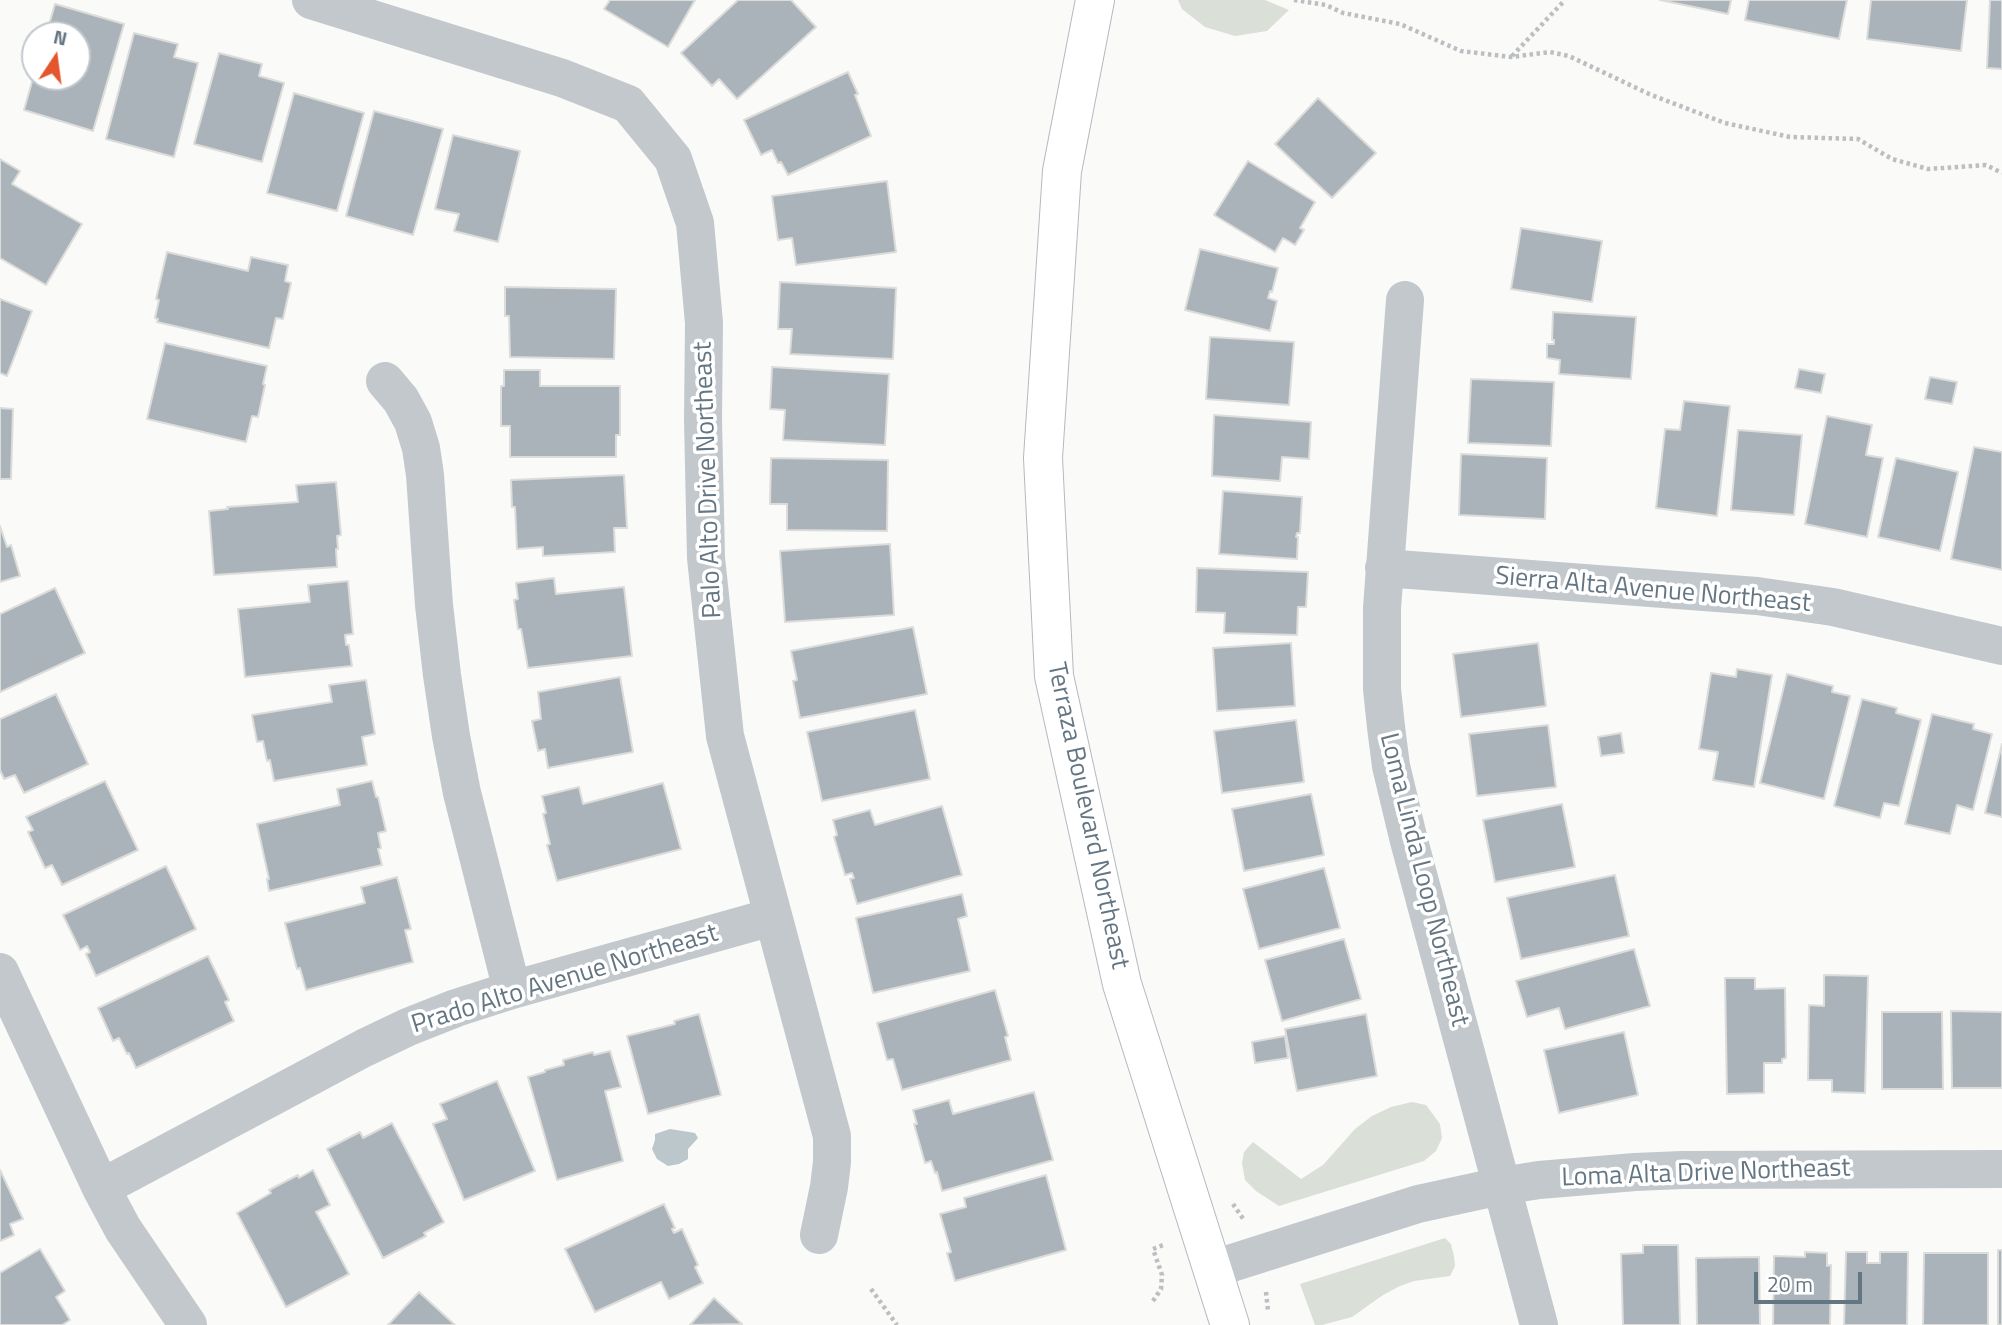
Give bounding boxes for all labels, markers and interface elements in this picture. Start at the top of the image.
north arrow [21,21,91,91]
text: N [51,21,70,53]
street label: Palo Alto Drive Northeast [689,341,729,619]
street label: Sierra Alta Avenue Northeast [1494,562,1812,620]
street label: Terraza Boulevard Northeast [1039,660,1135,972]
street label: Loma Linda Loop Northeast [1371,730,1475,1030]
street label: Prado Alto Avenue Northeast [408,919,722,1041]
street label: Loma Alta Drive Northeast [1561,1153,1851,1195]
scale bar [1757,1258,1866,1302]
text: 20 m [1767,1268,1813,1300]

